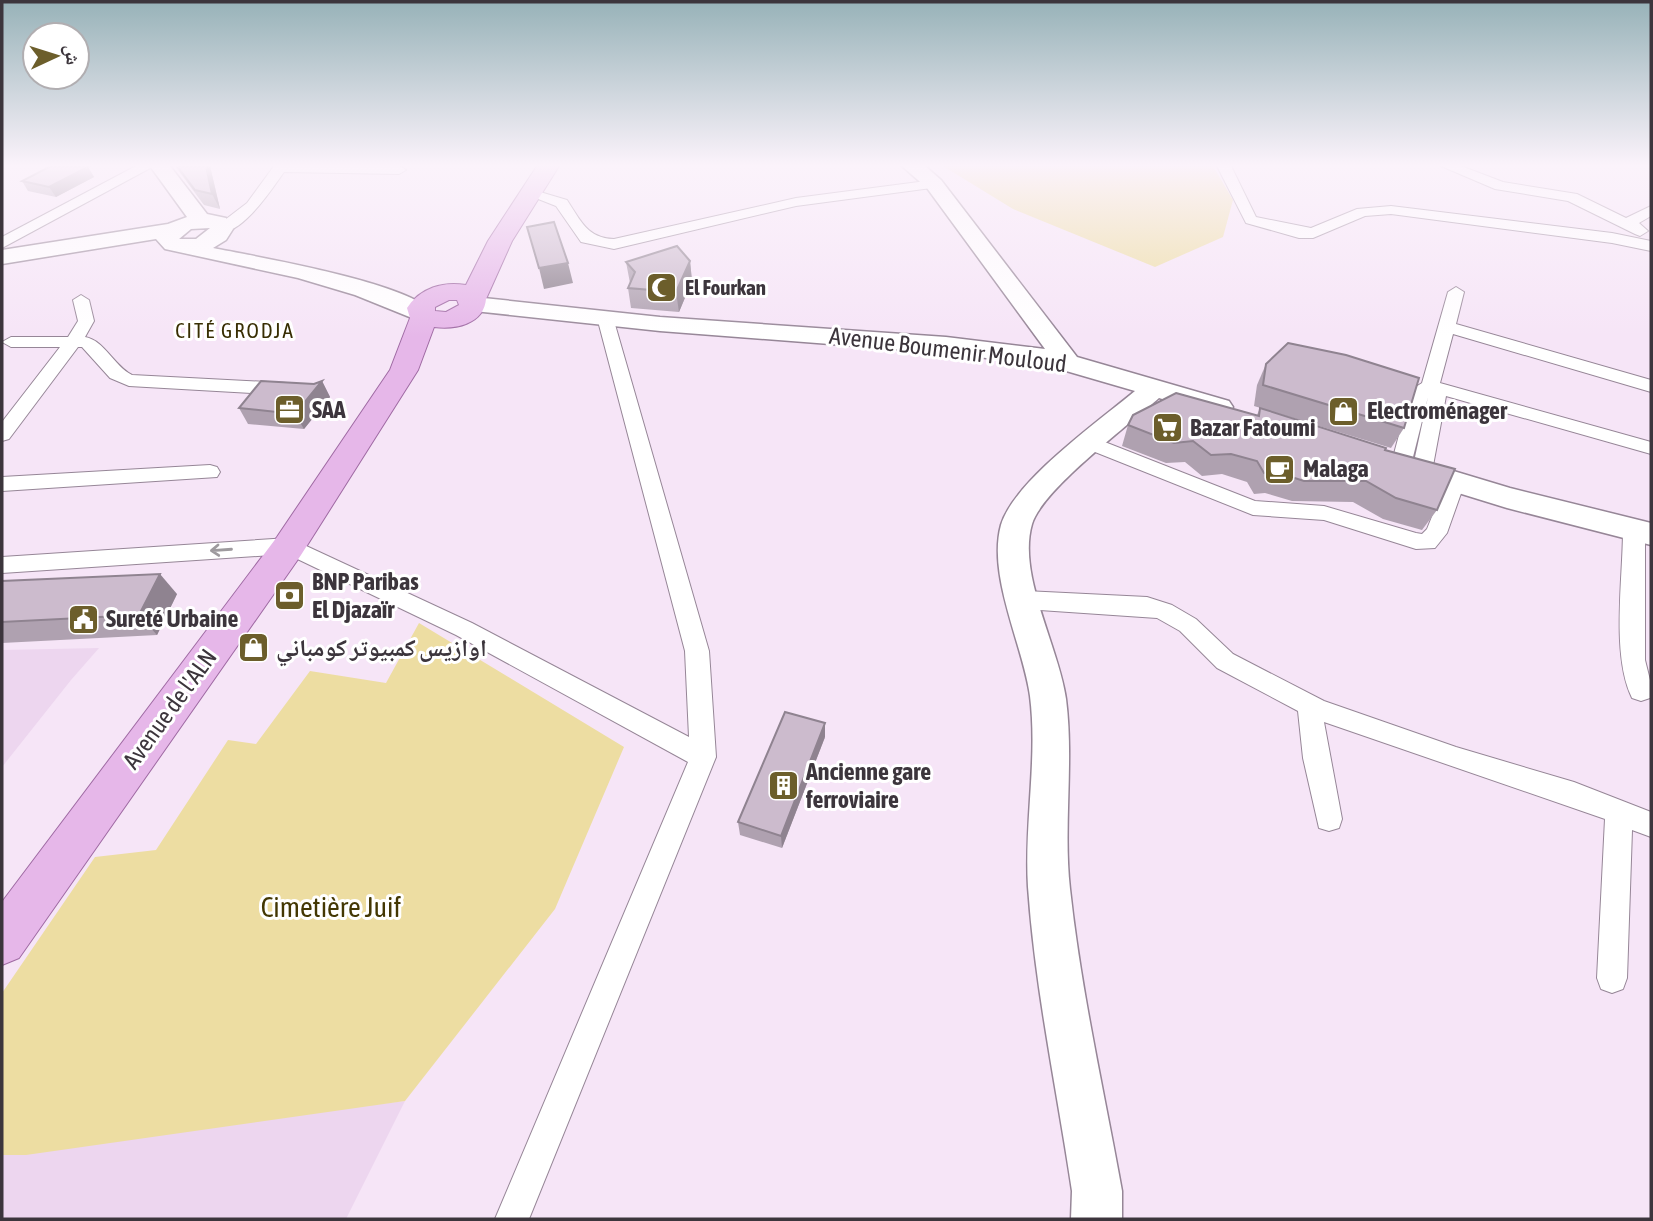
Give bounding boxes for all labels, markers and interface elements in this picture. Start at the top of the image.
north arrow [21,21,91,91]
text: ش [60,44,85,66]
mosque icon: El Fourkan [645,271,679,305]
place label: El Fourkan [685,275,766,299]
district label: CITÉ GRODJA [175,318,295,342]
street label: Avenue Boumenir Mouloud [828,322,1068,377]
office icon: SAA [272,393,306,427]
shop icon: Electroménager [1327,394,1361,428]
place label: SAA [312,396,346,423]
place label: Electroménager [1367,397,1508,424]
supermarket icon: Bazar Fatoumi [1150,411,1184,445]
place label: Bazar Fatoumi [1190,414,1315,441]
cafe icon: Malaga [1263,452,1297,486]
place label: Malaga [1303,455,1369,482]
one-way arrow [209,544,232,557]
place label: BNP Paribas El Djazaïr [312,568,419,623]
bank icon: BNP Paribas El Djazaïr [272,579,306,613]
public building icon: Sureté Urbaine [66,602,100,636]
place label: Sureté Urbaine [106,605,238,632]
shop icon: اوازيس كمبيوتر كومباني [236,631,270,665]
place label: اوازيس كمبيوتر كومباني [276,634,487,667]
street label: Avenue de l'ALN [117,644,222,774]
place label: Ancienne gare ferroviaire [805,758,931,813]
building icon: Ancienne gare ferroviaire [766,769,800,803]
park label: Cimetière Juif [261,891,402,923]

